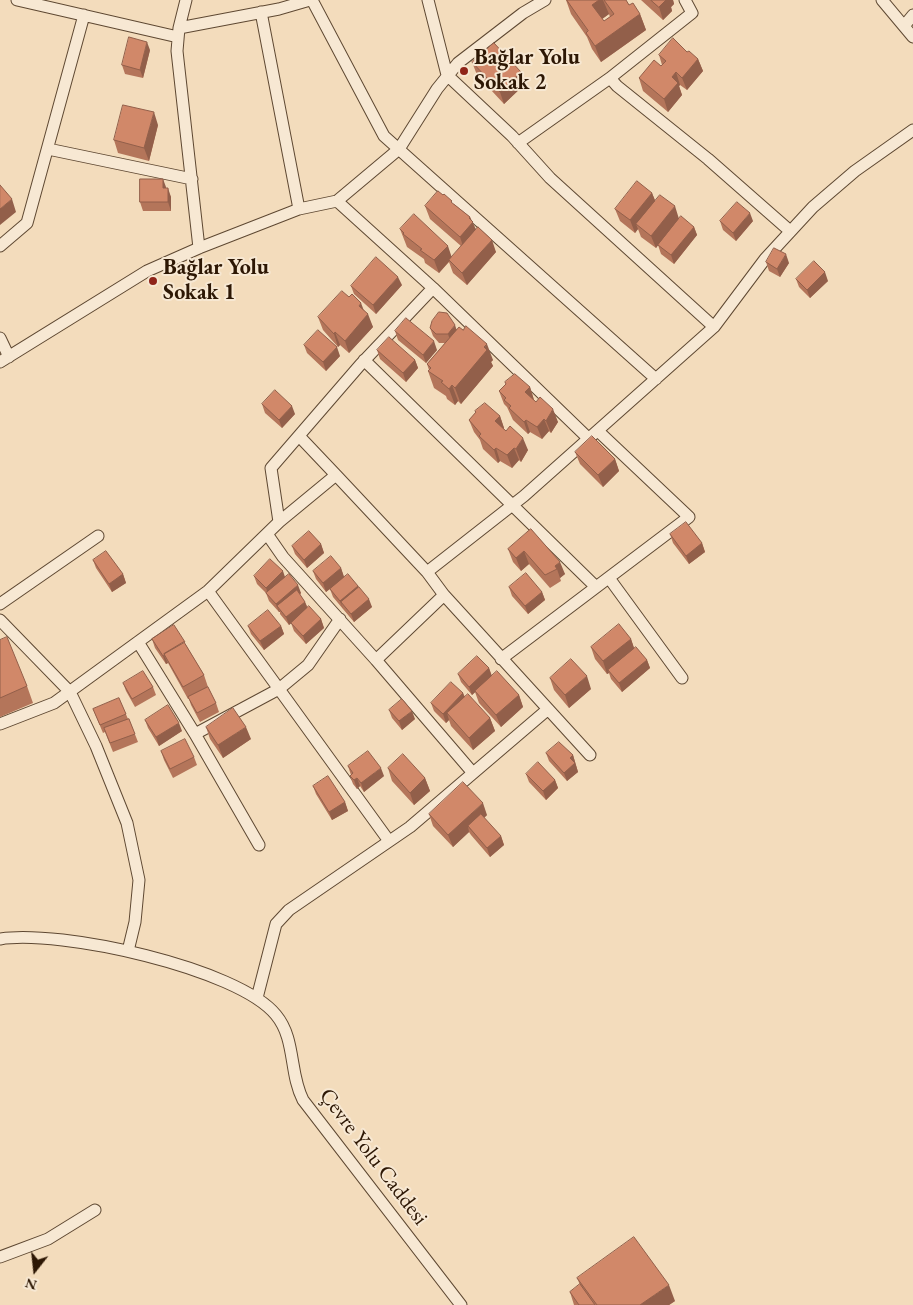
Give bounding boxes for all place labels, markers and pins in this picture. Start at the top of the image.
place label: Bağlar Yolu Sokak 2 [474,45,580,96]
marker: Bağlar Yolu Sokak 2 [458,65,470,77]
place label: Bağlar Yolu Sokak 1 [163,255,269,306]
marker: Bağlar Yolu Sokak 1 [147,275,159,287]

